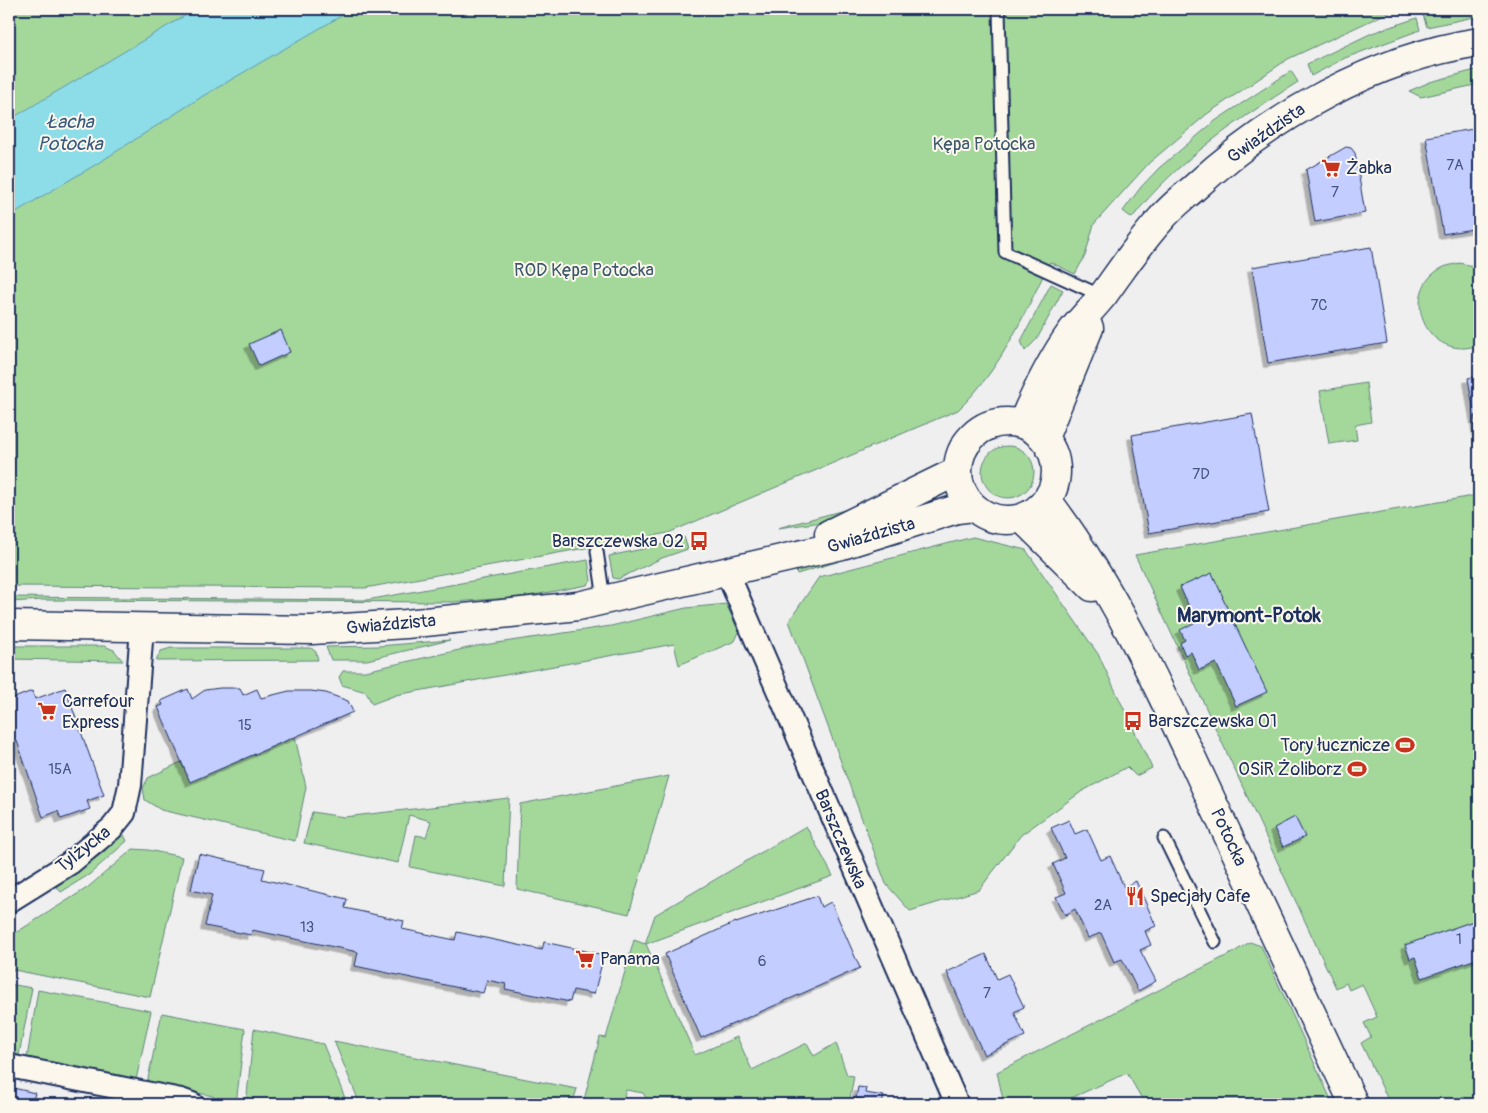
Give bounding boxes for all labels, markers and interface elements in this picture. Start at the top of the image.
street label: Gwiaździsta [1223,98,1310,169]
water label: Łacha Potocka [38,110,104,156]
park label: Kępa Potocka [933,133,1035,156]
house number: 7A [1446,156,1464,175]
supermarket icon: Żabka [1320,157,1342,179]
place label: Żabka [1346,157,1392,180]
house number: 7 [1331,183,1339,202]
park label: ROD Kępa Potocka [514,259,654,282]
house number: 7C [1310,296,1328,315]
house number: 7D [1192,465,1210,484]
street label: Gwiaździsta [825,512,918,559]
place label: Barszczewska 02 [552,530,684,553]
bus stop icon: Barszczewska 02 [688,530,710,552]
district label: Marymont-Potok [1177,603,1322,628]
street label: Gwiaździsta [345,609,437,640]
place label: Carrefour Express [62,690,135,734]
supermarket icon: Carrefour Express [36,700,58,722]
bus stop icon: Barszczewska 01 [1122,710,1144,732]
place label: Barszczewska 01 [1148,710,1277,733]
house number: 15 [238,716,252,735]
place label: Tory łucznicze [1280,734,1390,757]
sports icon: Tory łucznicze [1394,734,1416,756]
place label: OSiR Żoliborz [1238,758,1342,781]
sports icon: OSiR Żoliborz [1346,758,1368,780]
house number: 15A [48,760,72,779]
street label: Barszczewska [809,786,872,892]
street label: Potocka [1205,804,1252,870]
street label: Tylżycka [51,821,115,878]
restaurant icon: Specjały Cafe [1124,885,1146,907]
place label: Specjały Cafe [1150,885,1250,908]
house number: 2A [1094,896,1112,915]
house number: 13 [300,918,314,937]
house number: 1 [1456,930,1462,949]
supermarket icon: Panama [574,948,596,970]
place label: Panama [600,948,660,971]
house number: 6 [758,952,766,971]
house number: 7 [983,984,991,1003]

